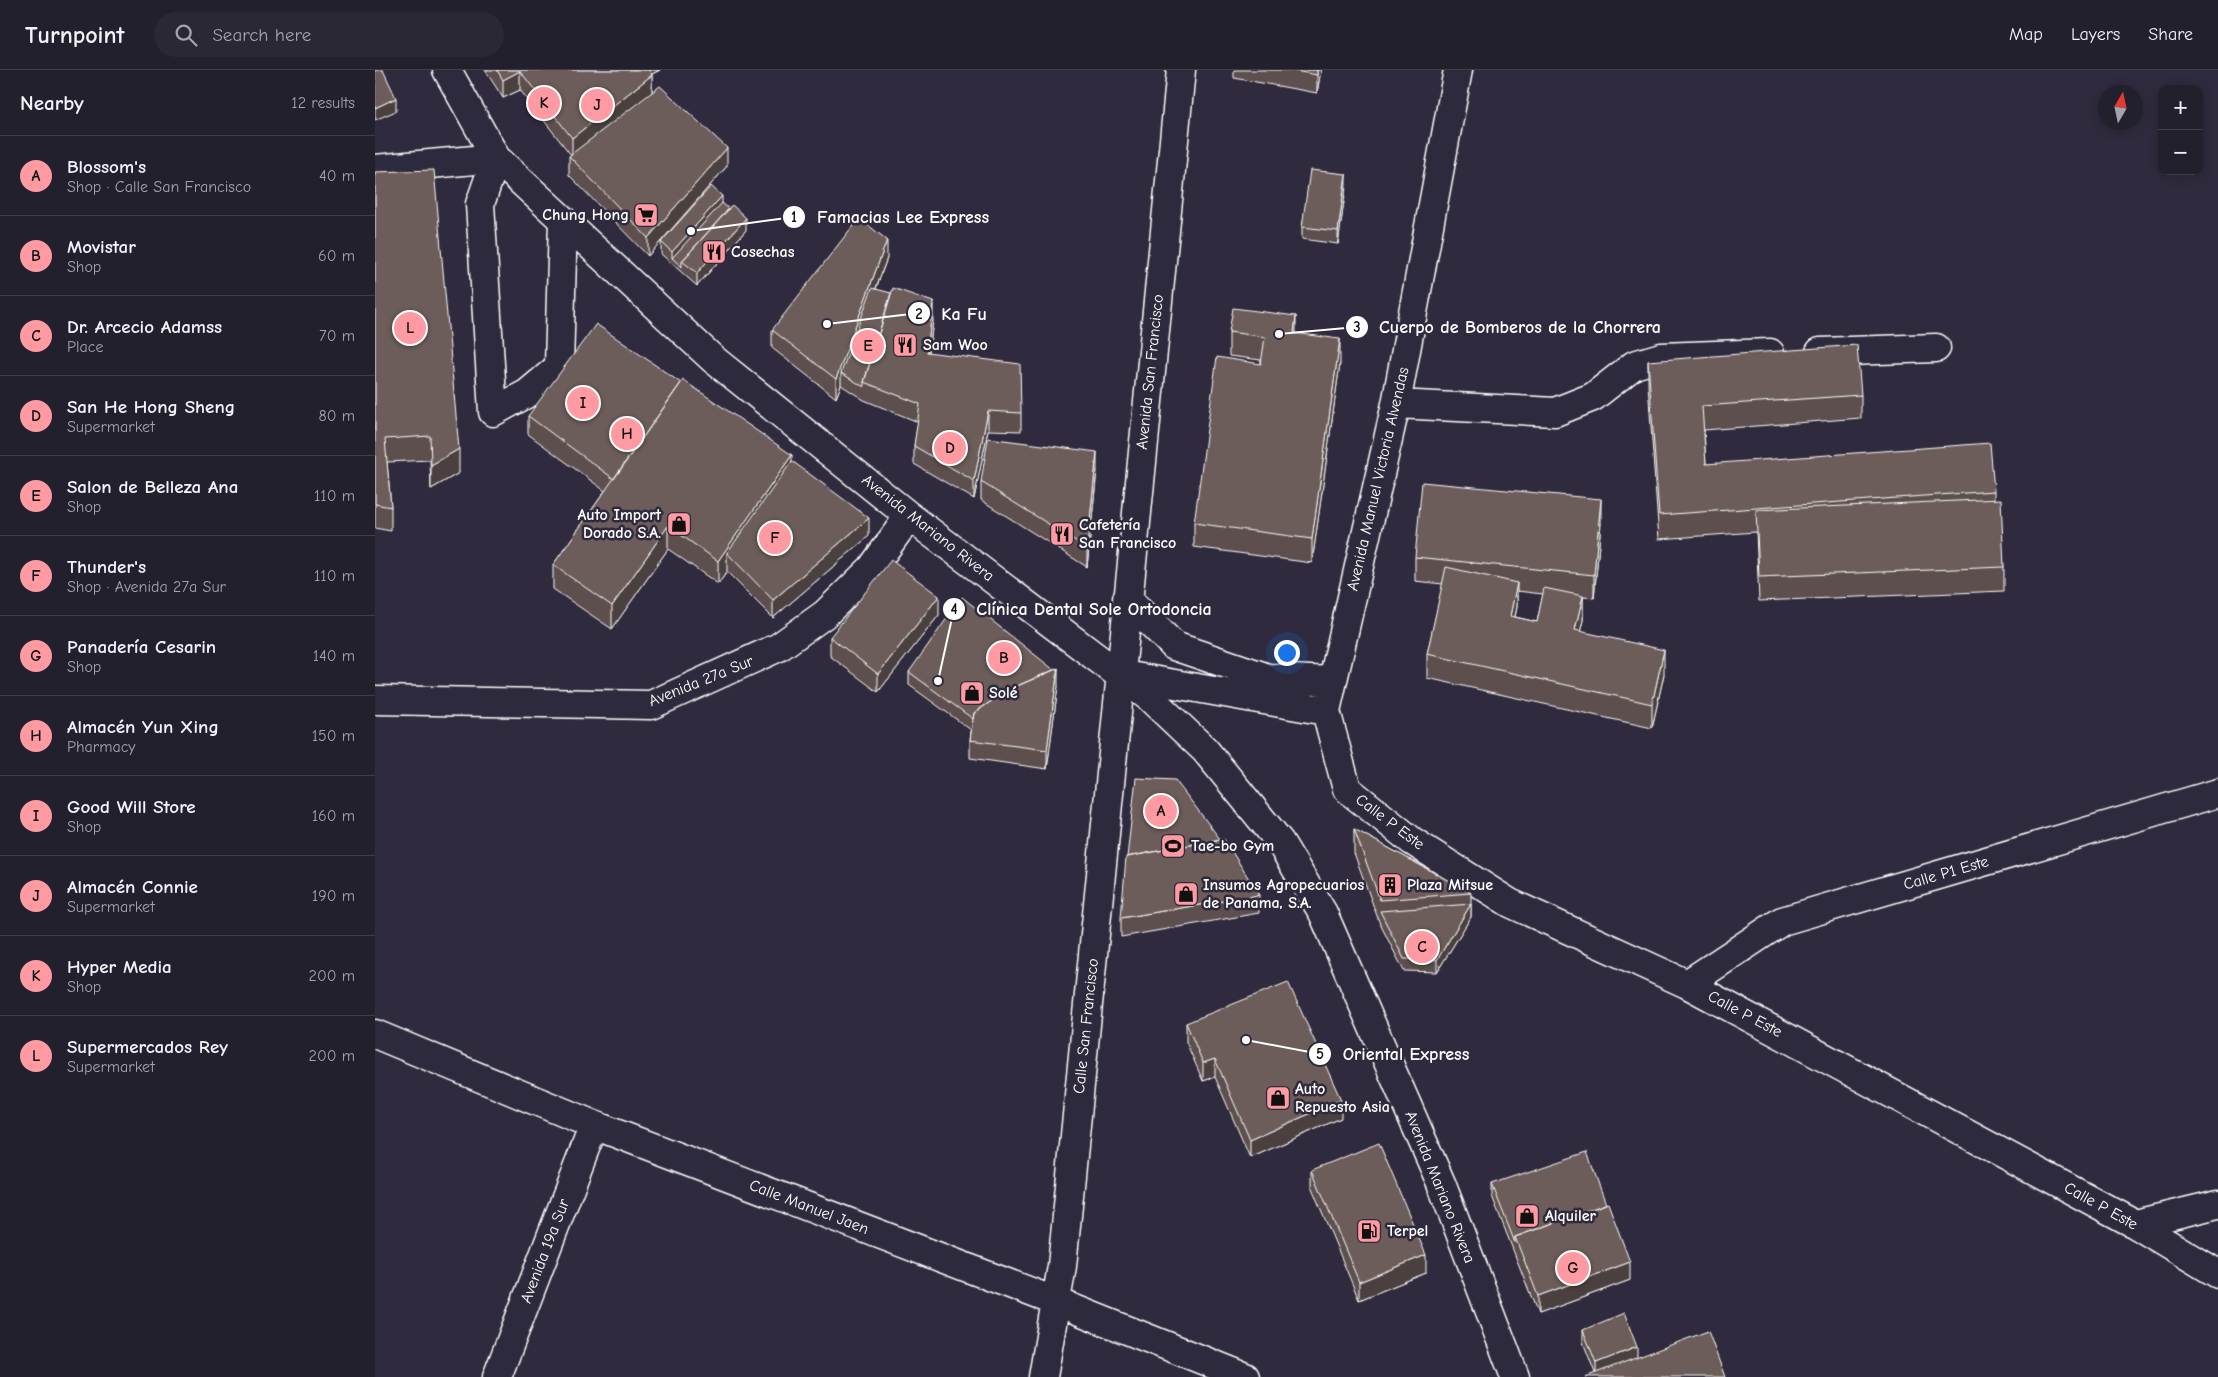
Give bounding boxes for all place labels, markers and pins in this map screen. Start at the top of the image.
pin: K [528,84,560,122]
pin: J [581,86,613,124]
callout: Famacias Lee Express [782,200,999,233]
supermarket icon: Chung Hong [633,202,659,228]
place label: Chung Hong [542,206,629,224]
restaurant icon: Cosechas [701,239,727,265]
place label: Cosechas [731,243,795,261]
callout: Ka Fu [906,297,997,330]
pin: L [394,309,426,347]
callout: Cuerpo de Bomberos de la Chorrera [1344,310,1671,343]
pin: E [852,327,884,365]
restaurant icon: Sam Woo [892,332,918,358]
place label: Sam Woo [923,336,988,354]
pin: I [567,384,599,422]
pin: H [611,415,643,453]
pin: D [934,429,966,467]
place label: Auto Import Dorado S.A. [578,506,662,542]
shop icon: Auto Import Dorado S.A. [666,511,692,537]
place label: Cafetería San Francisco [1079,516,1176,552]
pin: F [759,519,791,557]
restaurant icon: Cafetería San Francisco [1049,521,1075,547]
callout: Clínica Dental Sole Ortodoncia [942,592,1222,625]
pin: B [988,639,1020,677]
shop icon: Solé [959,680,985,706]
place label: Solé [989,684,1018,702]
pin: A [1145,792,1177,830]
sports icon: Tae-bo Gym [1160,833,1186,859]
place label: Tae-bo Gym [1191,837,1274,855]
building icon: Plaza Mitsue [1377,872,1403,898]
place label: Insumos Agropecuarios de Panama, S.A. [1203,876,1365,912]
place label: Plaza Mitsue [1407,876,1493,894]
shop icon: Insumos Agropecuarios de Panama, S.A. [1173,881,1199,907]
pin: C [1406,928,1438,966]
callout: Oriental Express [1307,1038,1479,1071]
place label: Auto Repuesto Asia [1295,1080,1390,1116]
shop icon: Auto Repuesto Asia [1265,1085,1291,1111]
shop icon: Alquiler [1514,1203,1540,1229]
place label: Alquiler [1545,1207,1597,1225]
fuel station icon: Terpel [1356,1218,1382,1244]
place label: Terpel [1387,1222,1428,1240]
pin: G [1557,1249,1589,1287]

